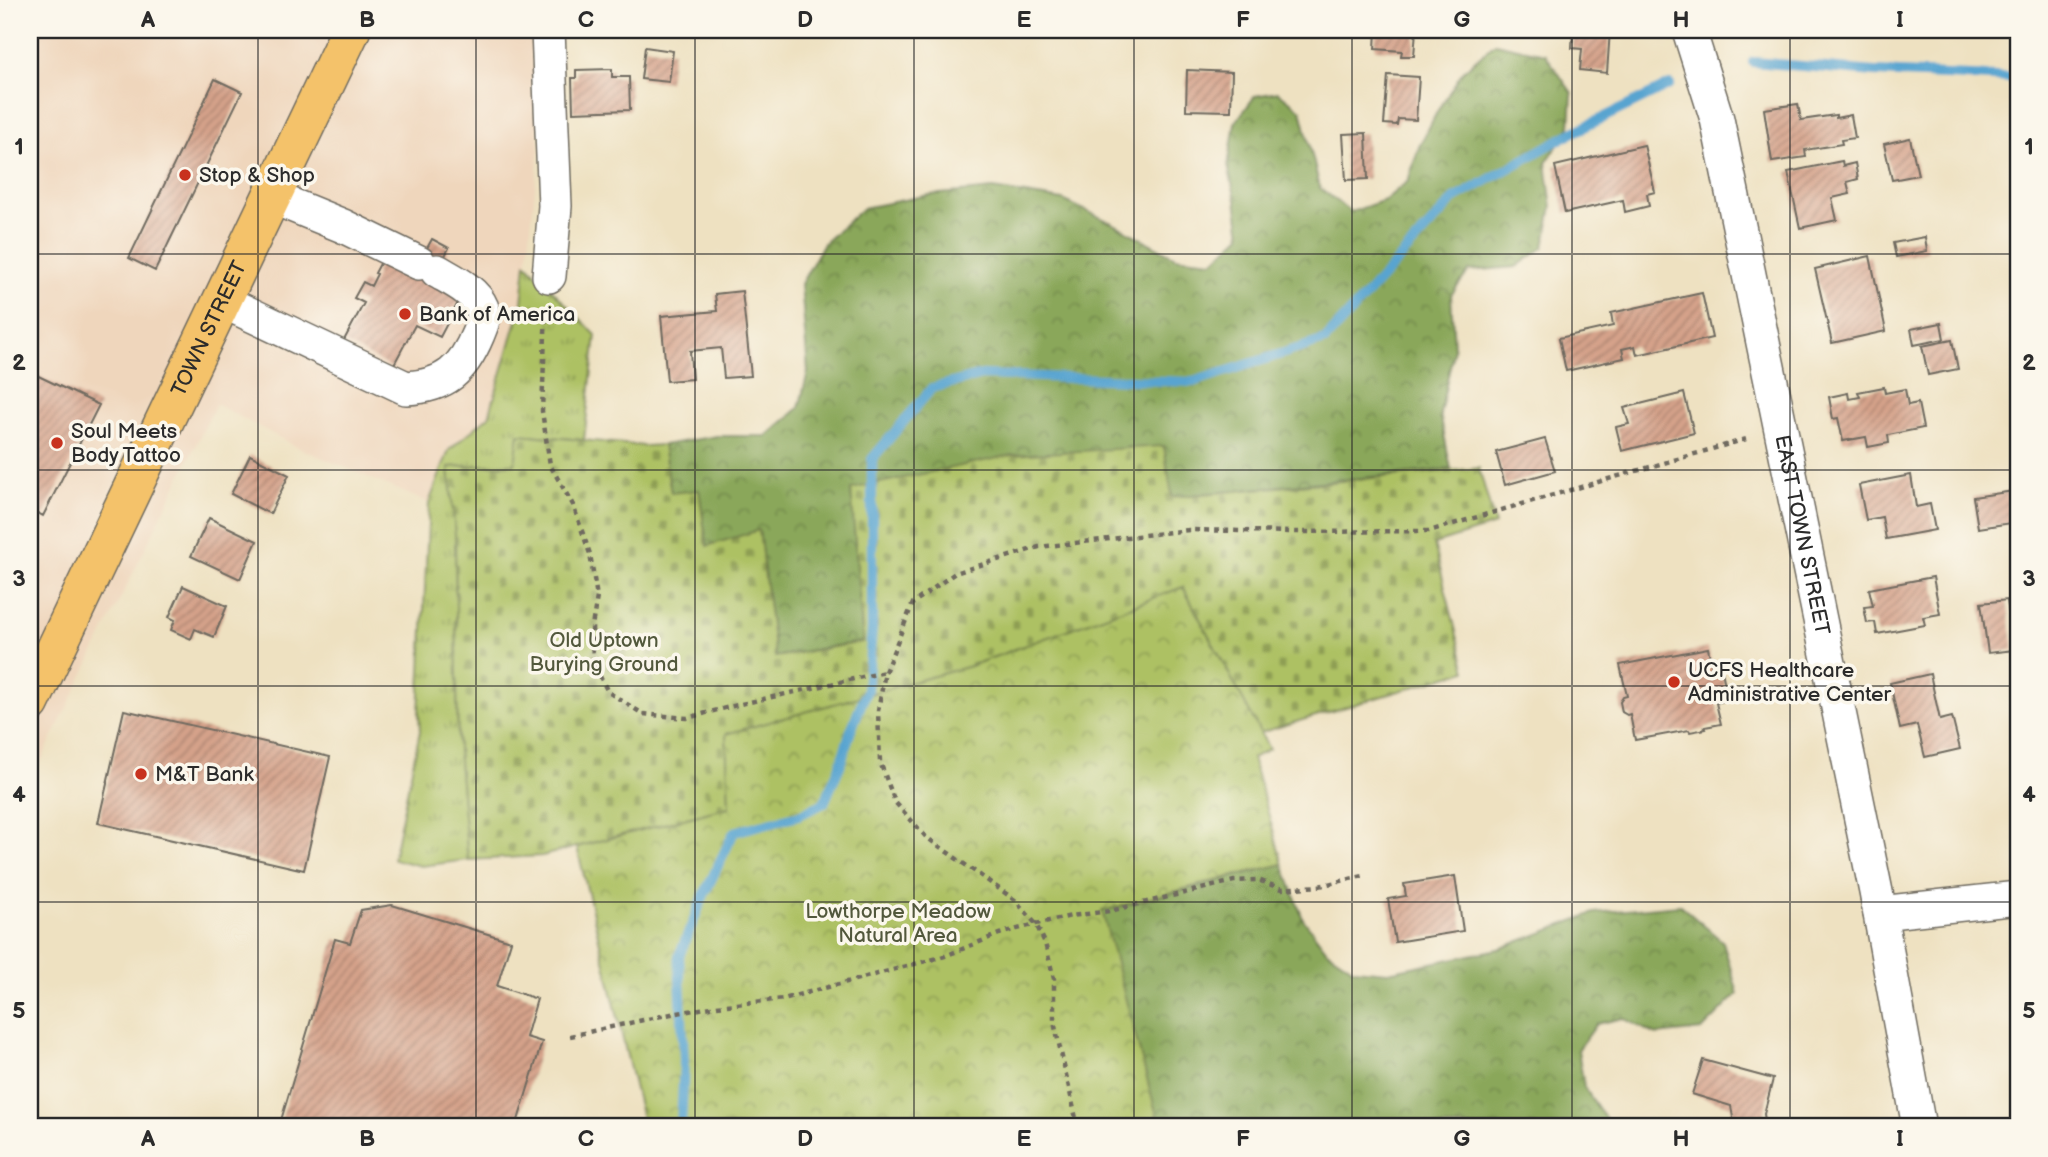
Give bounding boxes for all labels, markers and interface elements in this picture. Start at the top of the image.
text: A [140,6,156,34]
text: B [359,6,375,34]
text: C [578,6,594,34]
text: D [797,6,813,34]
text: E [1017,6,1032,34]
text: F [1236,6,1250,34]
text: G [1454,6,1471,34]
text: H [1672,6,1690,34]
text: I [1896,6,1904,34]
text: 1 [14,133,24,161]
text: 1 [2024,133,2034,161]
place label: Stop & Shop [199,163,315,188]
marker: Stop & Shop [177,167,193,183]
street label: TOWN STREET [166,257,252,400]
place label: Bank of America [419,302,575,327]
marker: Bank of America [397,306,413,322]
text: 2 [12,349,26,377]
text: 2 [2022,349,2036,377]
place label: Soul Meets Body Tattoo [71,419,181,468]
street label: EAST TOWN STREET [1769,433,1835,638]
marker: Soul Meets Body Tattoo [49,435,65,451]
text: 3 [12,565,26,593]
text: 3 [2022,565,2036,593]
park label: Old Uptown Burying Ground [530,628,678,677]
place label: UCFS Healthcare Administrative Center [1688,658,1891,707]
marker: UCFS Healthcare Administrative Center [1666,674,1682,690]
place label: M&T Bank [155,762,254,787]
marker: M&T Bank [133,766,149,782]
text: 4 [12,781,26,809]
text: 4 [2022,781,2036,809]
park label: Lowthorpe Meadow Natural Area [805,899,991,948]
text: 5 [12,997,26,1025]
text: 5 [2022,997,2036,1025]
text: A [140,1125,156,1153]
text: B [359,1125,375,1153]
text: C [578,1125,594,1153]
text: D [797,1125,813,1153]
text: E [1017,1125,1032,1153]
text: F [1236,1125,1250,1153]
text: G [1454,1125,1471,1153]
text: H [1672,1125,1690,1153]
text: I [1896,1125,1904,1153]

